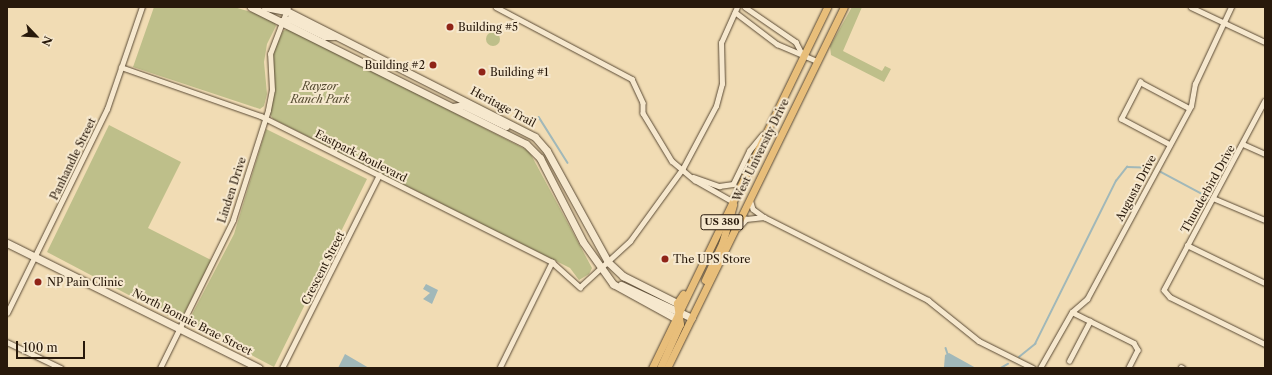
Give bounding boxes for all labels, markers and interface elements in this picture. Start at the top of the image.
north arrow [16,16,56,56]
place label: Building #5 [458,20,518,34]
marker: Building #5 [445,22,455,32]
text: N [39,34,55,48]
place label: Building #2 [365,58,425,72]
marker: Building #2 [428,60,438,70]
place label: Building #1 [490,65,549,79]
marker: Building #1 [477,67,487,77]
park label: Rayzor Ranch Park [291,80,349,106]
street label: Heritage Trail [468,84,538,130]
street label: West University Drive [730,96,792,204]
street label: Panhandle Street [47,116,99,202]
street label: Eastpark Boulevard [313,127,409,185]
street label: Thunderbird Drive [1178,143,1238,235]
street label: Augusta Drive [1113,153,1159,223]
street label: Linden Drive [215,155,249,225]
road number: US 380 [700,214,744,230]
street label: Crescent Street [299,229,347,307]
place label: The UPS Store [673,252,750,266]
marker: The UPS Store [660,254,670,264]
place label: NP Pain Clinic [47,275,123,289]
marker: NP Pain Clinic [32,276,44,288]
street label: North Bonnie Brae Street [130,286,254,358]
scale bar [18,333,87,359]
text: 100 m [23,340,58,355]

